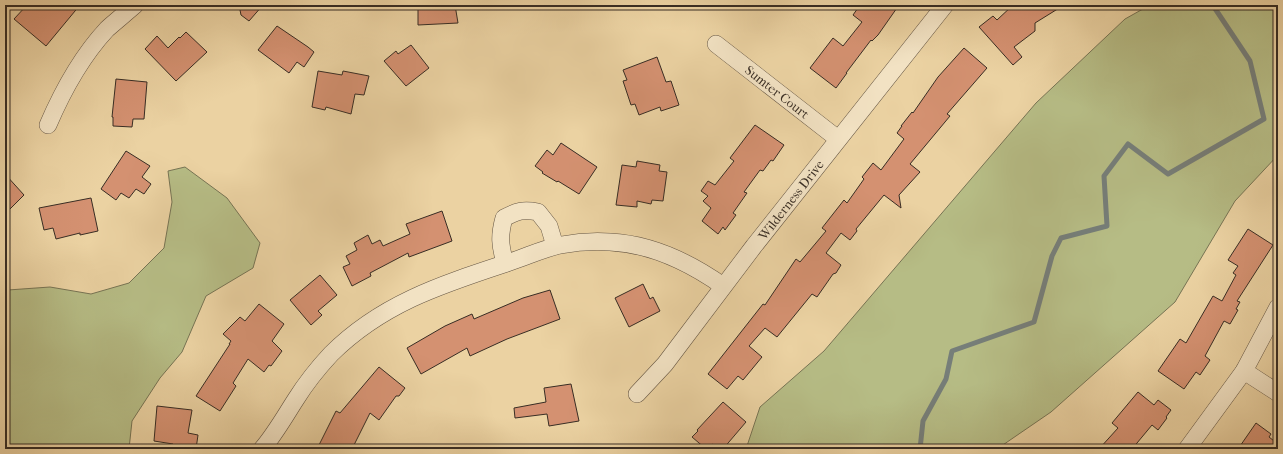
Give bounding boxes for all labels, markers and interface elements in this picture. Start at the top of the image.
street label: Sumter Court [742,62,812,122]
street label: Wilderness Drive [755,157,827,244]

